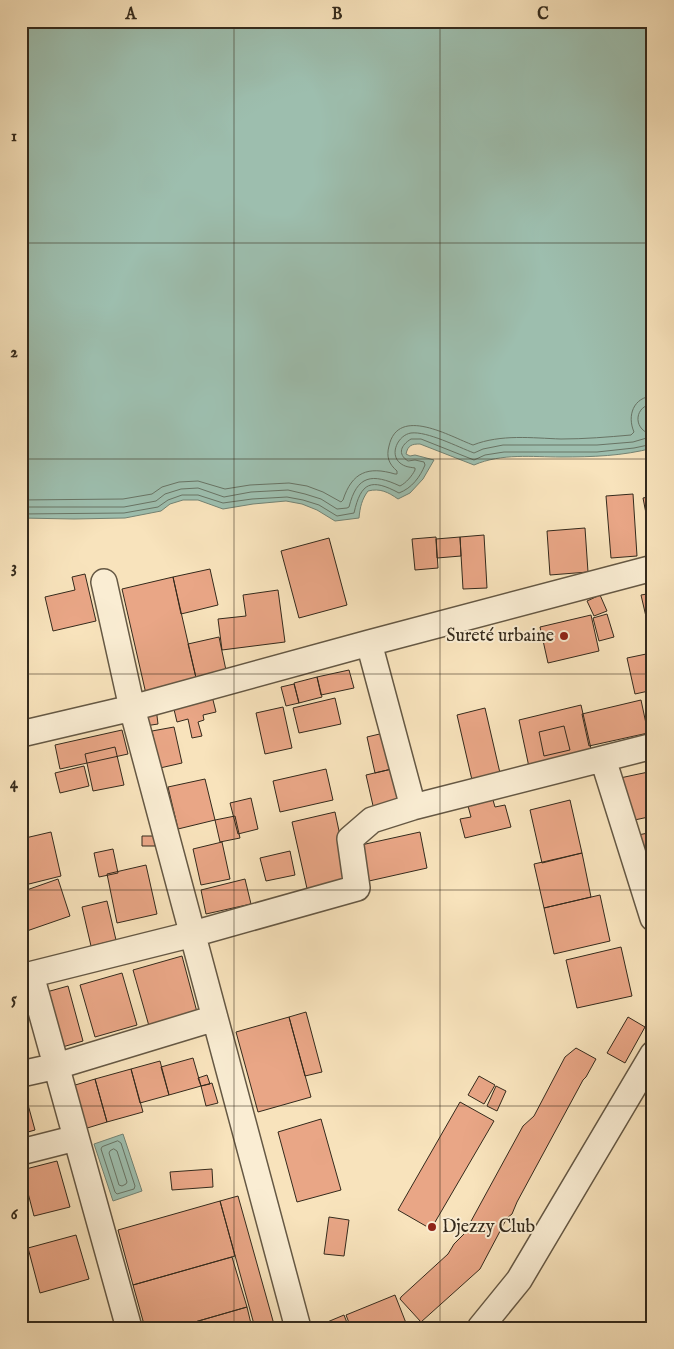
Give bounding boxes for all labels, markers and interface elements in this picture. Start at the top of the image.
text: A [125,5,138,25]
text: B [332,5,343,25]
text: C [537,5,549,25]
text: 1 [11,127,17,147]
text: 2 [10,343,18,363]
text: 3 [11,558,17,578]
place label: Sureté urbaine [446,625,554,648]
marker: Sureté urbaine [558,630,570,642]
text: 4 [10,774,19,794]
text: 5 [11,990,17,1010]
text: 6 [11,1205,19,1225]
place label: Djezzy Club [442,1216,535,1239]
marker: Djezzy Club [426,1221,438,1233]

